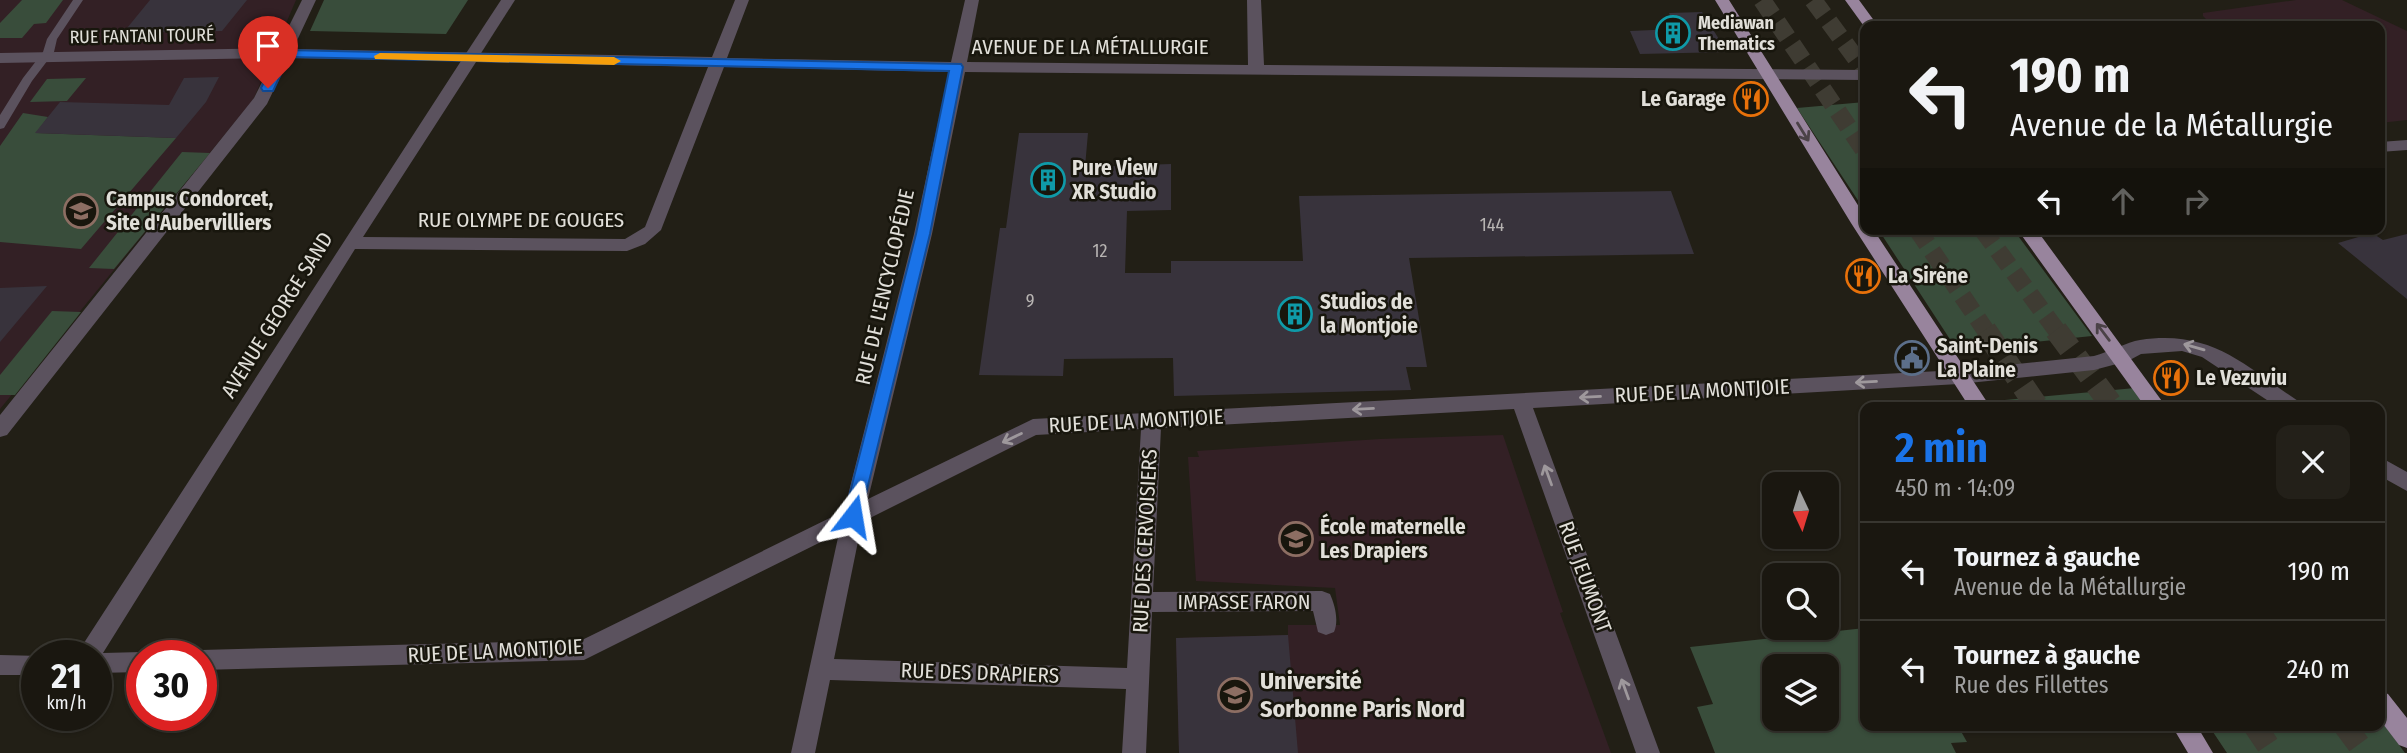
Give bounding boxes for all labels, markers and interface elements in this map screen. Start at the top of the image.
place label: Mediawan Thematics [1698,12,1775,55]
building icon: Mediawan Thematics [1654,14,1692,52]
pin [238,16,298,88]
street label: RUE FANTANI TOURÉ [69,23,215,48]
icon: arrive [249,27,287,65]
street label: AVENUE DE LA MÉTALLURGIE [971,34,1209,60]
text: 190 m [2010,46,2130,105]
icon: left [1895,49,1986,140]
restaurant icon: Le Garage [1732,80,1770,118]
place label: Le Garage [1641,86,1726,112]
text: Avenue de la Métallurgie [2010,106,2333,144]
one-way arrow [1797,121,1811,141]
place label: Pure View XR Studio [1071,155,1158,205]
building icon: Pure View XR Studio [1029,161,1067,199]
icon: left [2031,182,2069,220]
icon: ahead [2104,182,2142,220]
icon: right [2177,182,2215,220]
place label: Campus Condorcet, Site d'Aubervilliers [106,186,274,236]
street label: RUE DE L'ENCYCLOPÉDIE [850,186,920,387]
school or university icon: Campus Condorcet, Site d'Aubervilliers [62,192,100,230]
street label: RUE OLYMPE DE GOUGES [418,207,624,233]
house number: 144 [1480,214,1505,236]
street label: AVENUE GEORGE SAND [216,227,338,403]
house number: 12 [1093,240,1108,262]
restaurant icon: La Sirène [1844,257,1882,295]
place label: La Sirène [1888,263,1969,289]
place label: Studios de la Montjoie [1320,289,1418,339]
house number: 9 [1026,290,1034,312]
building icon: Studios de la Montjoie [1276,295,1314,333]
one-way arrow [2096,323,2111,342]
place label: Saint-Denis La Plaine [1937,333,2038,383]
public building icon: Saint-Denis La Plaine [1893,339,1931,377]
one-way arrow [2183,340,2205,353]
restaurant icon: Le Vezuviu [2152,359,2190,397]
place label: Le Vezuviu [2196,365,2287,391]
street label: RUE DE LA MONTJOIE [1614,373,1790,409]
one-way arrow [1855,376,1878,389]
one-way arrow [1579,391,1602,404]
street label: RUE DE LA MONTJOIE [1048,403,1224,439]
one-way arrow [1352,403,1375,416]
text: 2 min [1895,423,1988,473]
button: close [2276,425,2350,499]
one-way arrow [1002,431,1023,445]
street label: RUE DES CERVOISIERS [1127,448,1163,634]
one-way arrow [1541,464,1553,486]
north arrow [1762,472,1839,550]
map controls [1762,472,1839,731]
text: 450 m · 14:09 [1895,474,2015,502]
position arrow [816,479,890,553]
place label: École maternelle Les Drapiers [1320,513,1466,564]
street label: RUE JEUMONT [1553,518,1617,637]
school or university icon: École maternelle Les Drapiers [1277,520,1315,558]
text: Tournez à gauche [1954,542,2140,573]
icon: left [1895,552,1933,590]
text: 190 m [2288,556,2350,587]
button: search [1762,563,1839,640]
text: Avenue de la Métallurgie [1954,573,2186,601]
street label: IMPASSE FARON [1178,589,1310,615]
street label: RUE DE LA MONTJOIE [407,633,583,669]
speed limit sign: 30 [126,640,217,731]
text: Tournez à gauche [1954,640,2140,671]
icon: left [1895,650,1933,688]
button: layers [1762,654,1839,731]
text: 240 m [2287,654,2350,685]
text: 21 [51,655,82,697]
street label: RUE DES DRAPIERS [900,657,1060,689]
place label: Université Sorbonne Paris Nord [1260,667,1465,723]
text: Rue des Fillettes [1954,671,2109,699]
school or university icon: Université Sorbonne Paris Nord [1216,676,1254,714]
one-way arrow [1617,678,1630,700]
text: km/h [46,692,87,714]

